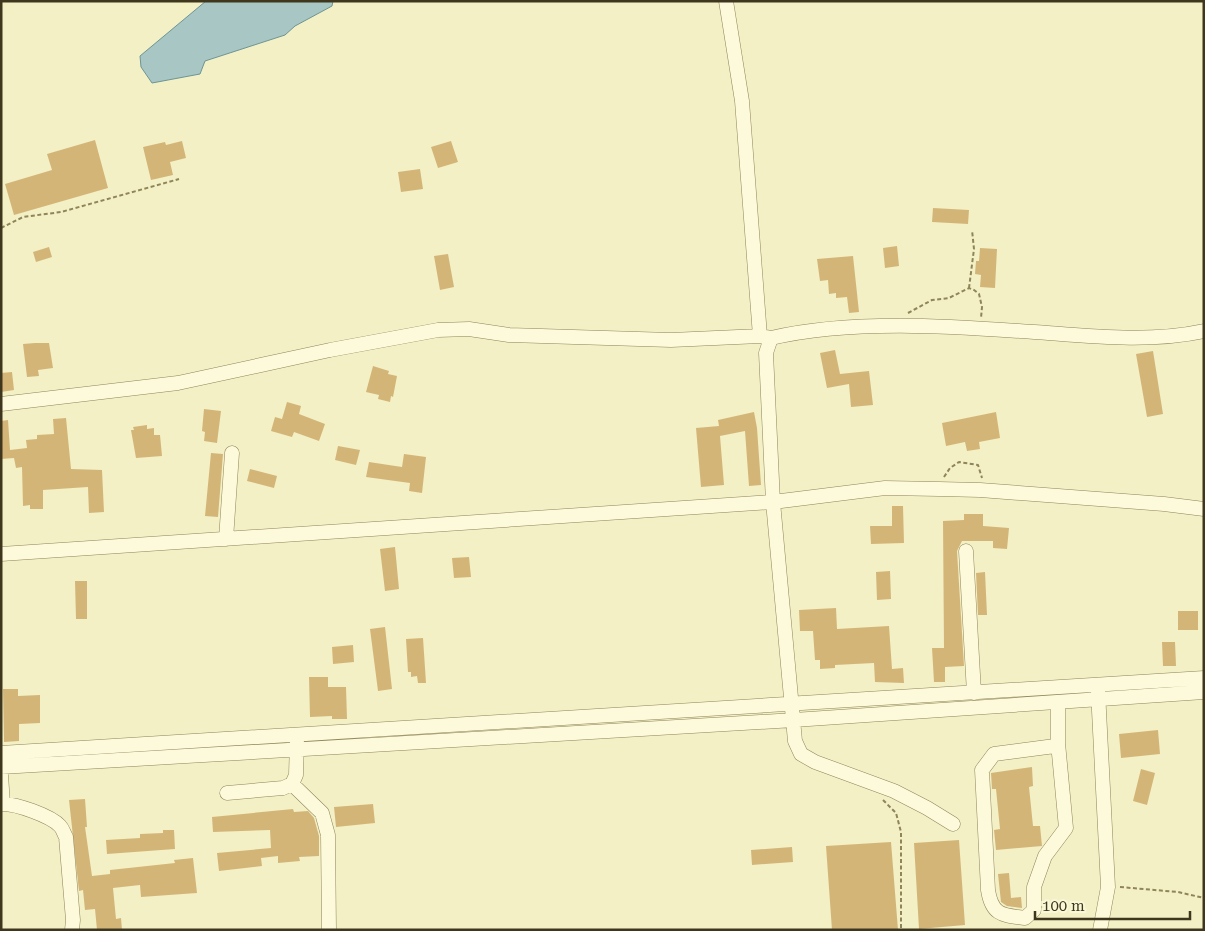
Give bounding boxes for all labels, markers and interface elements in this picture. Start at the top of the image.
scale bar [1035,888,1190,920]
text: 100 m [1042,897,1085,915]

